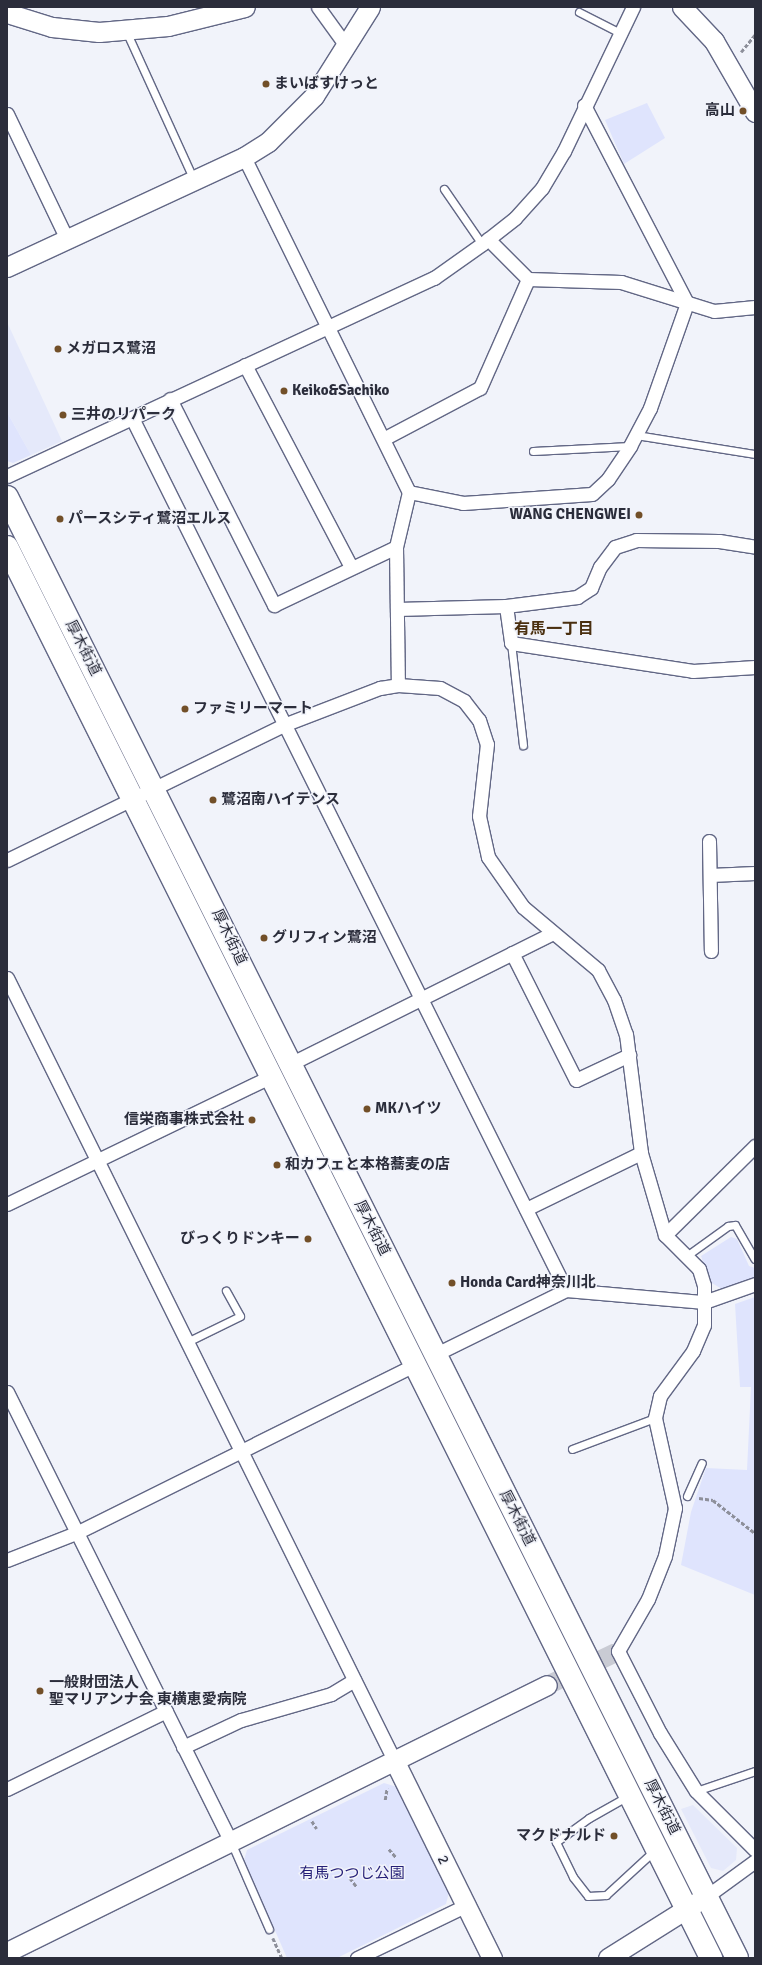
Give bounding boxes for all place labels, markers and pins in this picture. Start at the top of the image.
place label: まいばすけっと [274,75,379,93]
marker: まいばすけっと [261,79,271,89]
place label: 高山 [705,102,735,120]
marker: 高山 [738,106,748,116]
place label: メガロス鷺沼 [66,340,156,358]
marker: メガロス鷺沼 [53,344,63,354]
place label: Keiko&Sachiko [292,382,389,400]
marker: Keiko&Sachiko [279,386,289,396]
place label: 三井のリパーク [71,406,176,424]
marker: 三井のリパーク [58,410,68,420]
place label: WANG CHENGWEI [510,506,631,524]
place label: パースシティ鷺沼エルス [68,510,233,528]
marker: WANG CHENGWEI [634,510,644,520]
marker: パースシティ鷺沼エルス [55,514,65,524]
place label: ファミリーマート [193,700,313,718]
marker: ファミリーマート [180,704,190,714]
place label: 鷺沼南ハイテンス [221,791,341,809]
marker: 鷺沼南ハイテンス [208,795,218,805]
place label: グリフィン鷺沼 [272,929,377,947]
marker: グリフィン鷺沼 [259,933,269,943]
place label: MKハイツ [375,1100,442,1118]
marker: MKハイツ [362,1104,372,1114]
place label: 信栄商事株式会社 [124,1111,244,1129]
marker: 信栄商事株式会社 [247,1115,257,1125]
place label: 和カフェと本格蕎麦の店 [285,1156,450,1174]
marker: 和カフェと本格蕎麦の店 [272,1160,282,1170]
place label: びっくりドンキー [180,1230,300,1248]
marker: びっくりドンキー [303,1234,313,1244]
place label: Honda Card神奈川北 [460,1274,596,1292]
marker: Honda Card神奈川北 [447,1278,457,1288]
place label: 一般財団法人 聖マリアンナ会 東横恵愛病院 [49,1673,247,1708]
marker: 一般財団法人 聖マリアンナ会 東横恵愛病院 [34,1685,46,1697]
place label: マクドナルド [516,1827,606,1845]
marker: マクドナルド [609,1831,619,1841]

